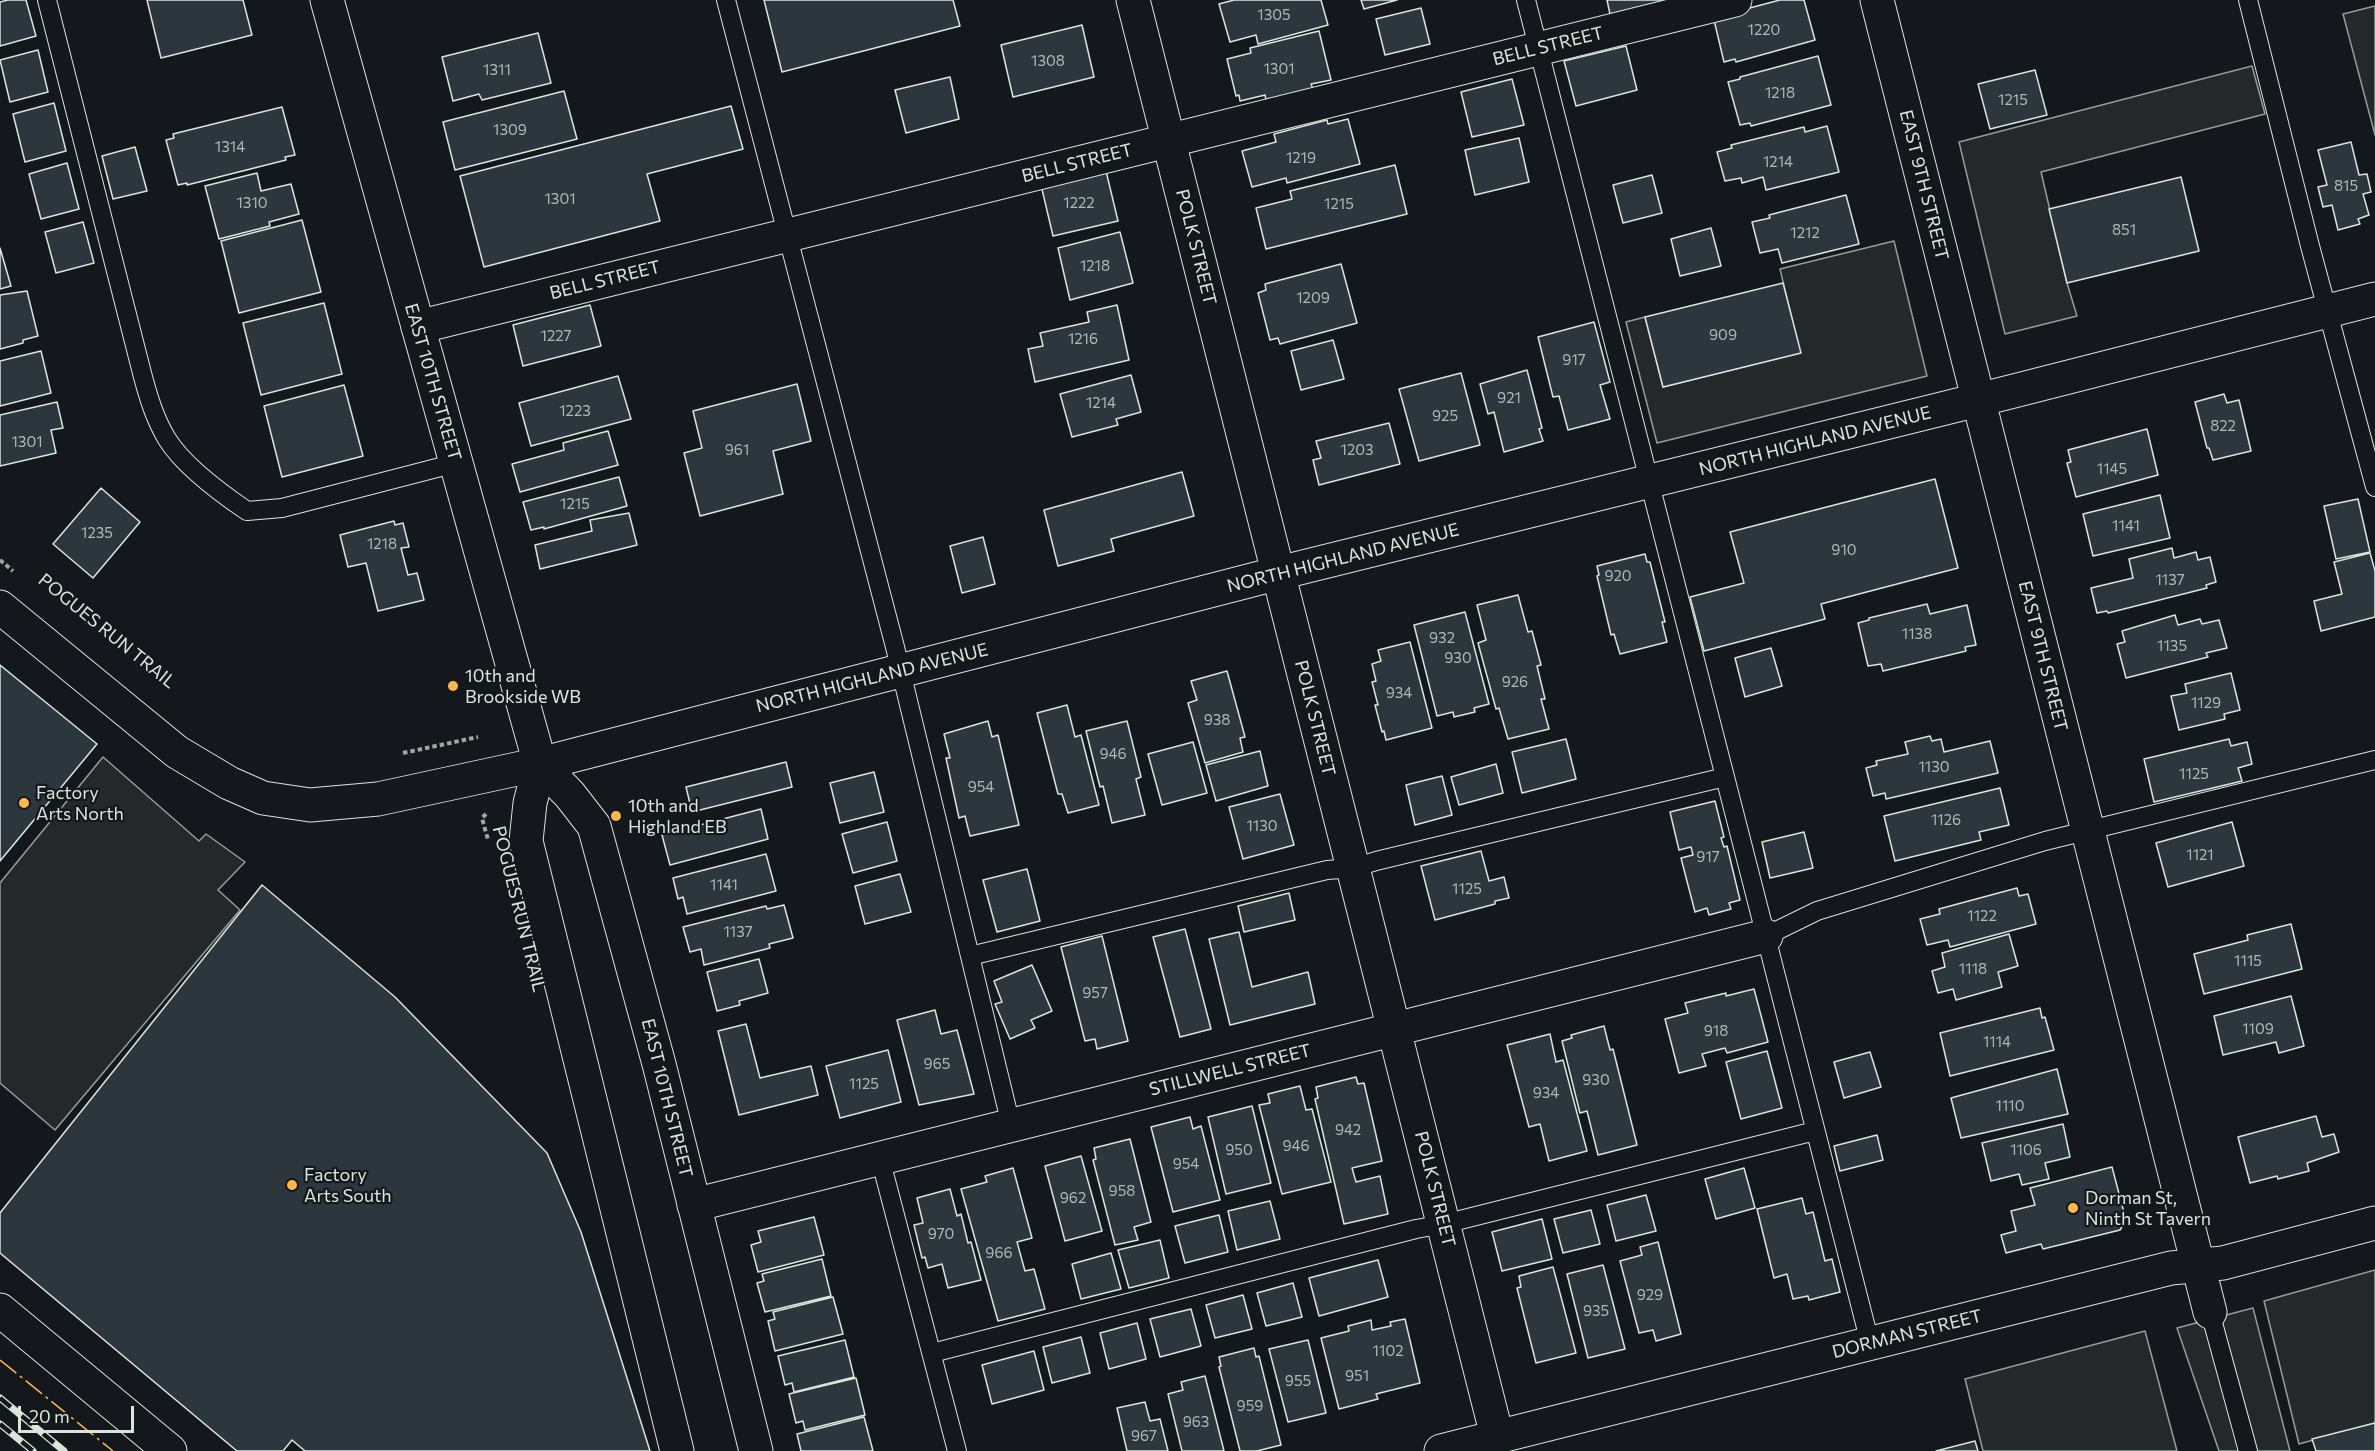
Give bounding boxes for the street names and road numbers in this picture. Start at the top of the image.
street label: BELL STREET [1490,22,1606,70]
street label: EAST 9TH STREET [1895,108,1953,262]
street label: BELL STREET [1019,139,1135,187]
street label: POLK STREET [1171,187,1221,307]
street label: BELL STREET [547,256,663,304]
street label: EAST 10TH STREET [400,301,466,463]
street label: NORTH HIGHLAND AVENUE [1697,402,1933,480]
street label: NORTH HIGHLAND AVENUE [1225,519,1461,597]
street label: POGUES RUN TRAIL [34,569,180,693]
street label: EAST 9TH STREET [2014,579,2072,733]
street label: NORTH HIGHLAND AVENUE [754,639,990,717]
street label: POLK STREET [1290,658,1340,778]
street label: POGUES RUN TRAIL [488,824,550,994]
street label: EAST 10TH STREET [637,1017,697,1179]
street label: STILLWELL STREET [1147,1039,1313,1101]
street label: POLK STREET [1410,1129,1460,1249]
street label: DORMAN STREET [1830,1305,1984,1363]

